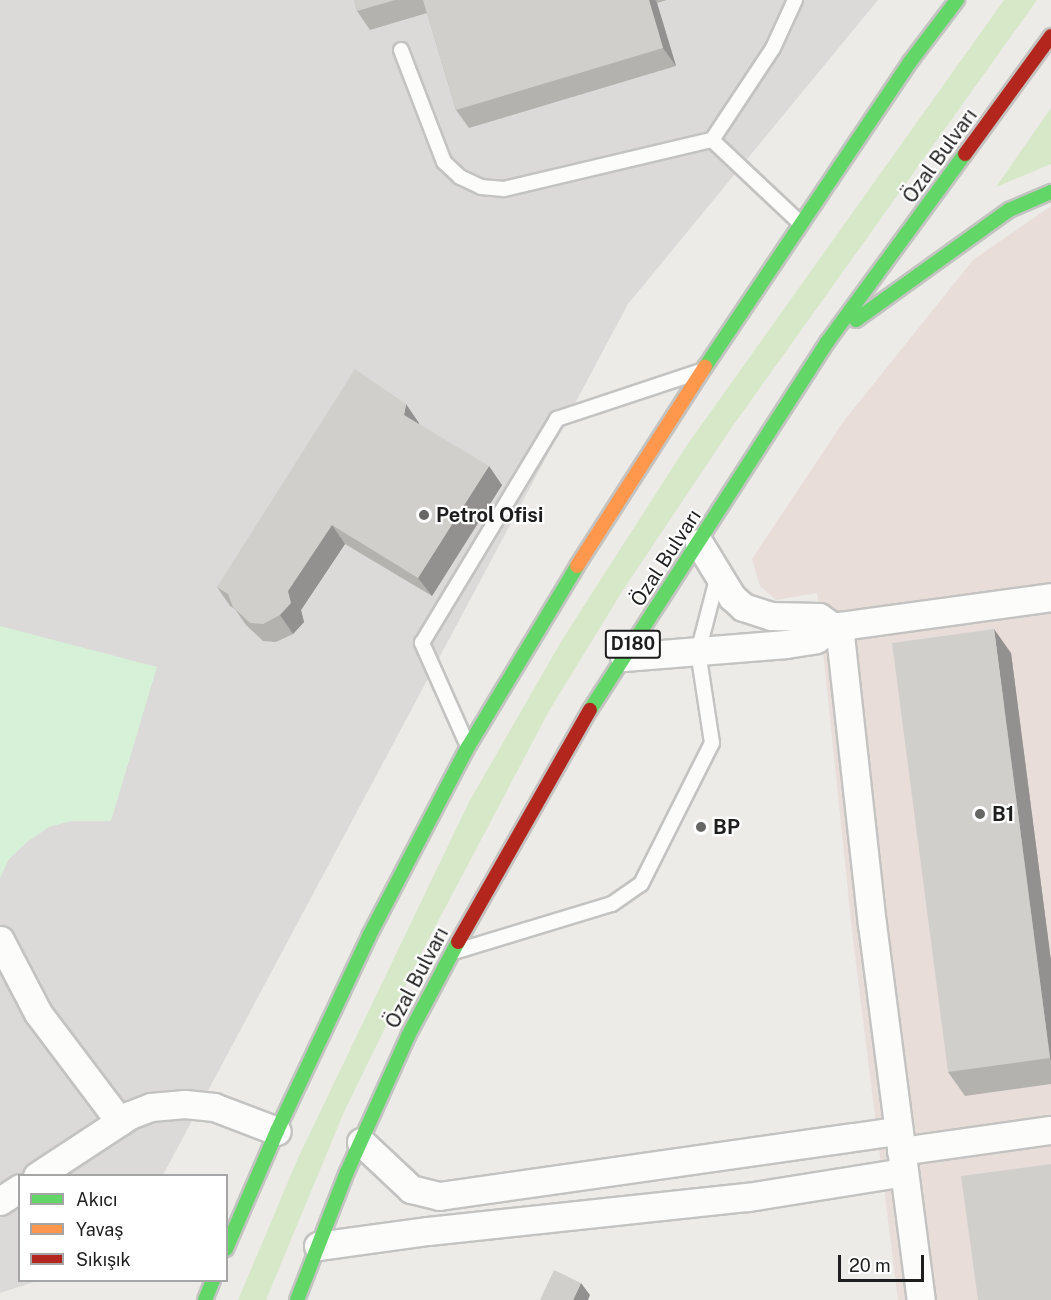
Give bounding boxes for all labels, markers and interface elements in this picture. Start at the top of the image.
street label: Özal Bulvarı [898,104,982,208]
place label: Petrol Ofisi [436,503,543,527]
street label: Özal Bulvarı [626,505,706,611]
marker: Petrol Ofisi [417,508,431,522]
road number: D180 [604,629,662,659]
place label: B1 [992,802,1014,826]
marker: B1 [973,807,987,821]
place label: BP [713,815,740,839]
marker: BP [694,820,708,834]
street label: Özal Bulvarı [380,923,454,1033]
legend [18,1174,228,1282]
text: Akıcı [76,1189,117,1210]
text: Yavaş [76,1219,123,1240]
scale bar [841,1243,926,1281]
text: Sıkışık [76,1249,131,1270]
text: 20 m [849,1255,891,1276]

